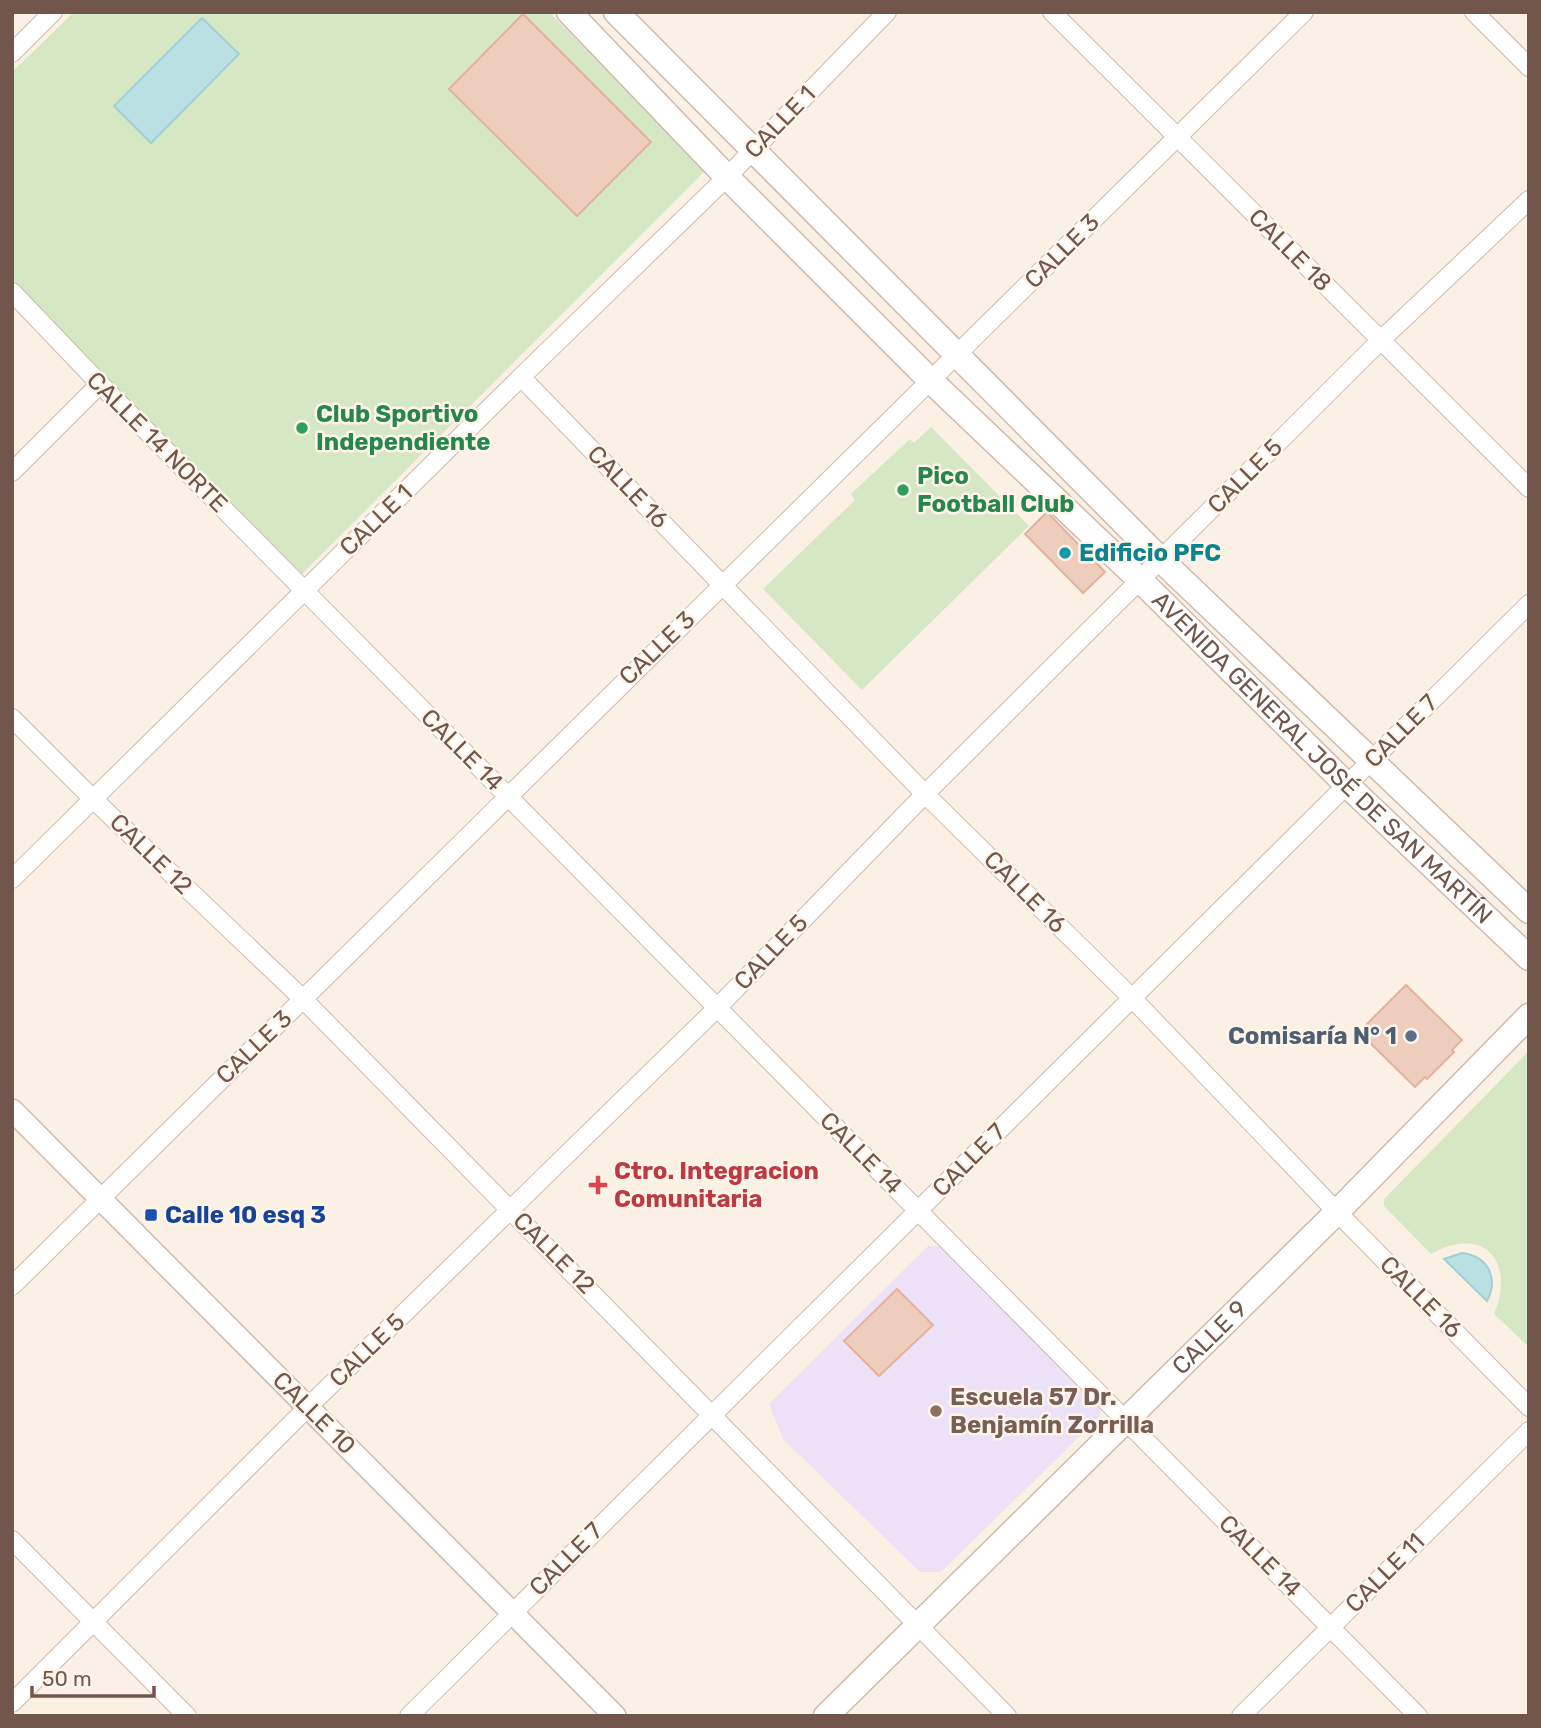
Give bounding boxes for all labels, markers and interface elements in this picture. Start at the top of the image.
street label: CALLE 1 [739,80,821,164]
street label: CALLE 18 [1243,203,1337,297]
street label: CALLE 3 [1019,208,1105,294]
street label: CALLE 14 NORTE [81,366,233,518]
place label: Club Sportivo Independiente [316,400,490,456]
marker: Club Sportivo Independiente [294,420,310,436]
street label: CALLE 5 [1202,433,1288,519]
street label: CALLE 16 [582,440,674,534]
place label: Pico Football Club [917,462,1074,518]
street label: CALLE 1 [334,479,418,561]
marker: Pico Football Club [895,482,911,498]
place label: Edificio PFC [1079,539,1221,567]
marker: Edificio PFC [1057,545,1073,561]
street label: AVENIDA GENERAL JOSÉ DE SAN MARTÍN [1146,586,1498,930]
street label: CALLE 3 [614,605,700,691]
street label: CALLE 7 [1359,689,1443,773]
street label: CALLE 14 [415,703,509,797]
street label: CALLE 12 [104,808,198,900]
street label: CALLE 16 [978,845,1072,939]
street label: CALLE 5 [728,909,814,995]
street label: CALLE 3 [211,1004,297,1090]
place label: Comisaría N° 1 [1228,1022,1397,1050]
marker: Comisaría N° 1 [1403,1028,1419,1044]
street label: CALLE 14 [814,1106,908,1200]
street label: CALLE 7 [927,1118,1011,1202]
place label: Ctro. Integracion Comunitaria [614,1157,819,1213]
marker: Ctro. Integracion Comunitaria [588,1175,608,1195]
place label: Calle 10 esq 3 [165,1201,326,1229]
street label: CALLE 12 [507,1206,601,1300]
marker: Calle 10 esq 3 [143,1207,159,1223]
street label: CALLE 16 [1374,1250,1468,1344]
street label: CALLE 9 [1167,1295,1253,1380]
street label: CALLE 5 [324,1307,410,1393]
street label: CALLE 10 [267,1366,361,1460]
place label: Escuela 57 Dr. Benjamín Zorrilla [950,1383,1154,1439]
marker: Escuela 57 Dr. Benjamín Zorrilla [928,1403,944,1419]
street label: CALLE 14 [1213,1509,1307,1603]
street label: CALLE 7 [524,1517,608,1601]
street label: CALLE 11 [1340,1528,1430,1618]
scale bar [32,1654,154,1698]
text: 50 m [42,1666,92,1691]

